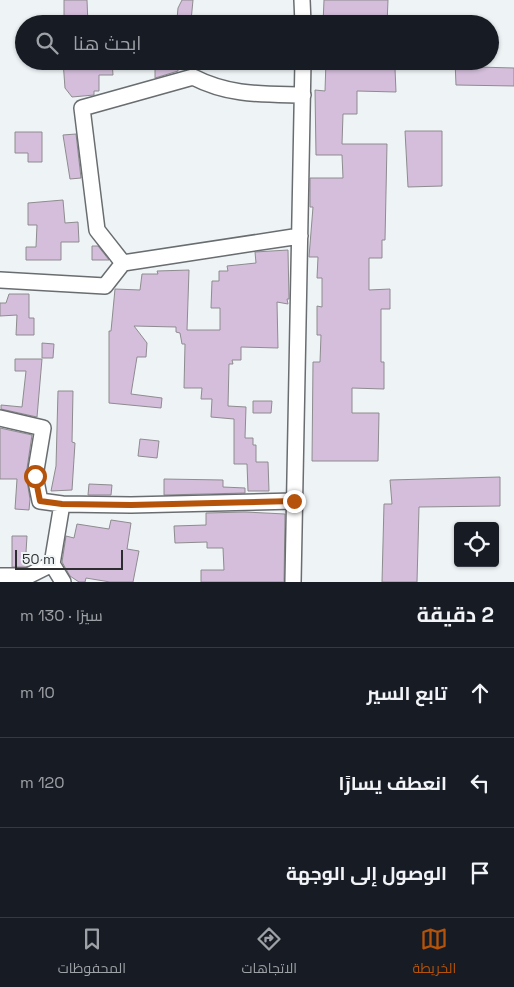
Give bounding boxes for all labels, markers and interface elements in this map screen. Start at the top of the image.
search box [15,15,499,70]
icon: search [33,29,61,57]
text: ابحث هنا [73,31,141,56]
route start [24,465,47,488]
route end [283,490,306,513]
map controls [454,522,499,567]
button: locate [454,522,499,567]
scale bar [15,547,122,570]
text: 50 m [22,550,55,568]
text: 2 دقيقة [417,601,494,628]
text: سيرًا · 130 m [20,605,103,626]
icon: ahead [466,679,494,707]
text: تابع السير [367,681,447,706]
text: 10 m [20,682,55,703]
icon: left [466,769,494,797]
text: انعطف يسارًا [339,771,447,796]
text: 120 m [20,772,64,793]
icon: arrive [466,859,494,887]
text: الوصول إلى الوجهة [286,861,447,886]
tab: المحفوظات [58,925,126,981]
tab: الاتجاهات [242,925,297,981]
tab: الخريطة [413,925,456,981]

